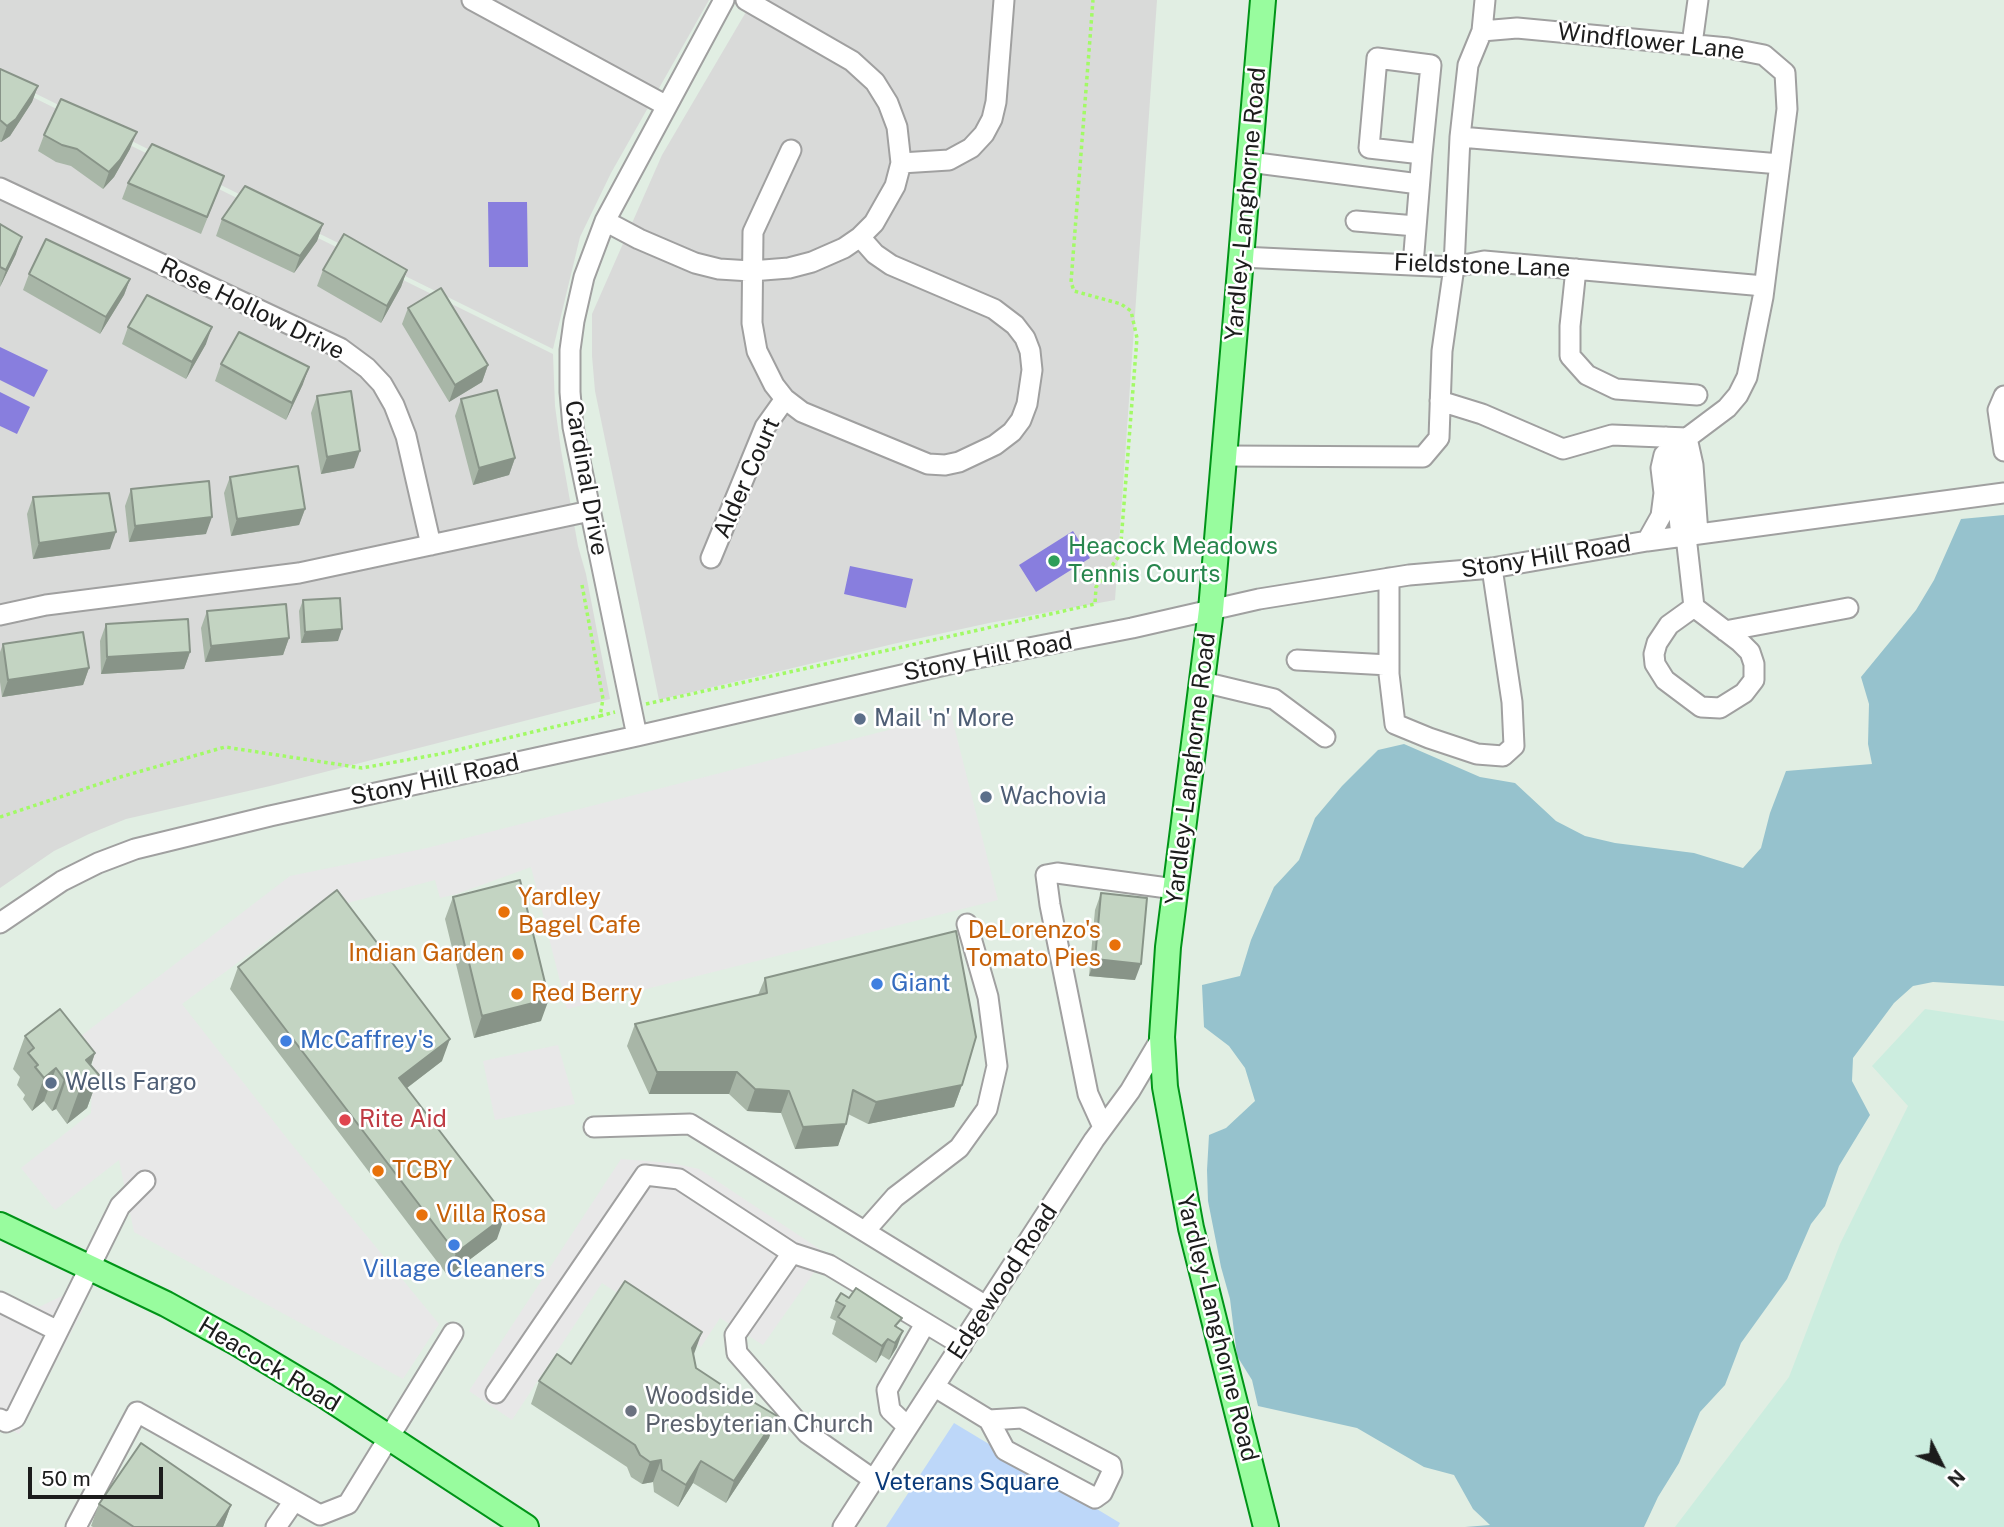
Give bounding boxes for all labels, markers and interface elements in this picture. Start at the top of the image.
street label: Windflower Lane [1556,18,1746,66]
street label: Yardley-Langhorne Road [1220,66,1272,342]
street label: Fieldstone Lane [1393,249,1571,283]
street label: Rose Hollow Drive [155,252,349,366]
street label: Cardinal Drive [558,398,614,558]
street label: Alder Court [708,413,786,543]
street label: Stony Hill Road [1459,529,1633,585]
place label: Heacock Meadows Tennis Courts [1068,533,1278,589]
marker: Heacock Meadows Tennis Courts [1046,553,1062,569]
street label: Stony Hill Road [901,626,1075,688]
street label: Yardley-Langhorne Road [1160,631,1222,907]
place label: Mail 'n' More [874,705,1014,733]
marker: Mail 'n' More [852,711,868,727]
street label: Stony Hill Road [348,748,522,812]
place label: Wachovia [1000,783,1106,811]
marker: Wachovia [978,789,994,805]
place label: Yardley Bagel Cafe [518,884,641,940]
marker: Yardley Bagel Cafe [496,904,512,920]
place label: DeLorenzo's Tomato Pies [966,917,1101,973]
marker: DeLorenzo's Tomato Pies [1107,937,1123,953]
place label: Indian Garden [348,940,504,968]
marker: Indian Garden [510,946,526,962]
place label: Giant [891,970,950,998]
marker: Giant [869,976,885,992]
place label: Red Berry [531,980,642,1008]
marker: Red Berry [509,986,525,1002]
place label: McCaffrey's [300,1027,434,1055]
marker: McCaffrey's [278,1033,294,1049]
place label: Wells Fargo [65,1069,197,1097]
marker: Wells Fargo [43,1075,59,1091]
place label: Rite Aid [359,1106,447,1134]
marker: Rite Aid [337,1112,353,1128]
place label: TCBY [392,1157,452,1185]
marker: TCBY [370,1163,386,1179]
street label: Yardley-Langhorne Road [1170,1191,1264,1465]
street label: Edgewood Road [942,1199,1064,1365]
place label: Villa Rosa [436,1201,546,1229]
marker: Villa Rosa [414,1207,430,1223]
marker: Village Cleaners [446,1237,462,1253]
place label: Village Cleaners [363,1256,545,1284]
street label: Heacock Road [193,1311,345,1419]
place label: Woodside Presbyterian Church [645,1383,873,1439]
marker: Woodside Presbyterian Church [623,1403,639,1419]
north arrow [1906,1429,1976,1499]
scale bar [32,1454,166,1498]
text: N [1943,1465,1969,1491]
text: 50 m [41,1466,91,1491]
park label: Veterans Square [875,1469,1059,1497]

